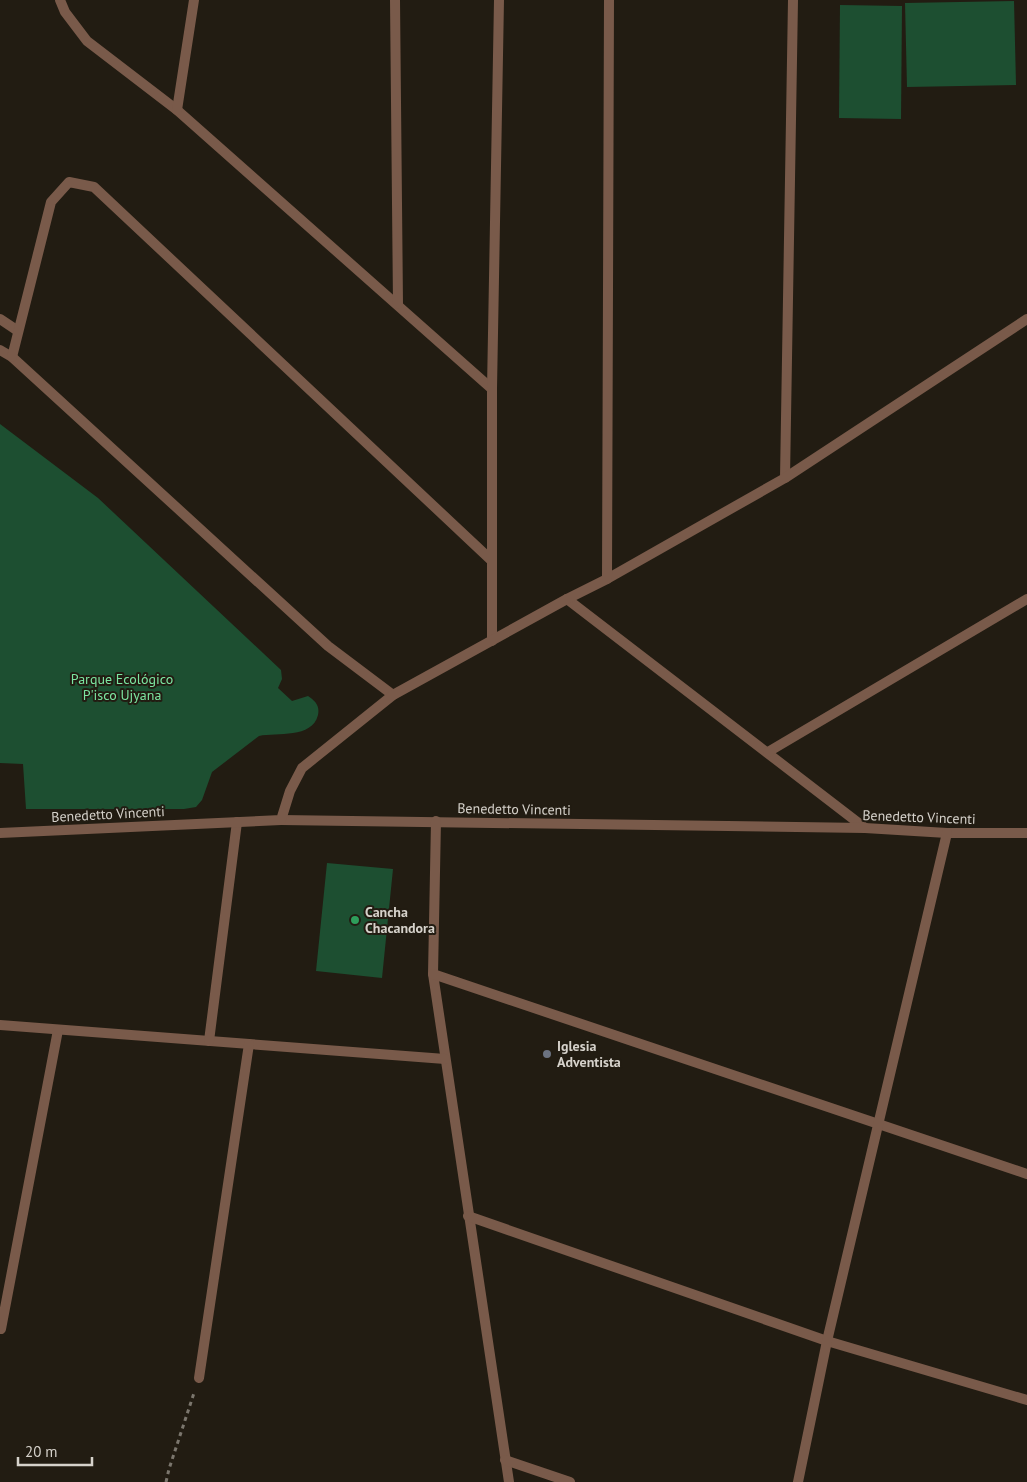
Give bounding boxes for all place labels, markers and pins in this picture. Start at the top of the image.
place label: Cancha Chacandora [365,903,435,937]
marker: Cancha Chacandora [349,914,361,926]
place label: Iglesia Adventista [557,1037,621,1071]
marker: Iglesia Adventista [541,1048,553,1060]

